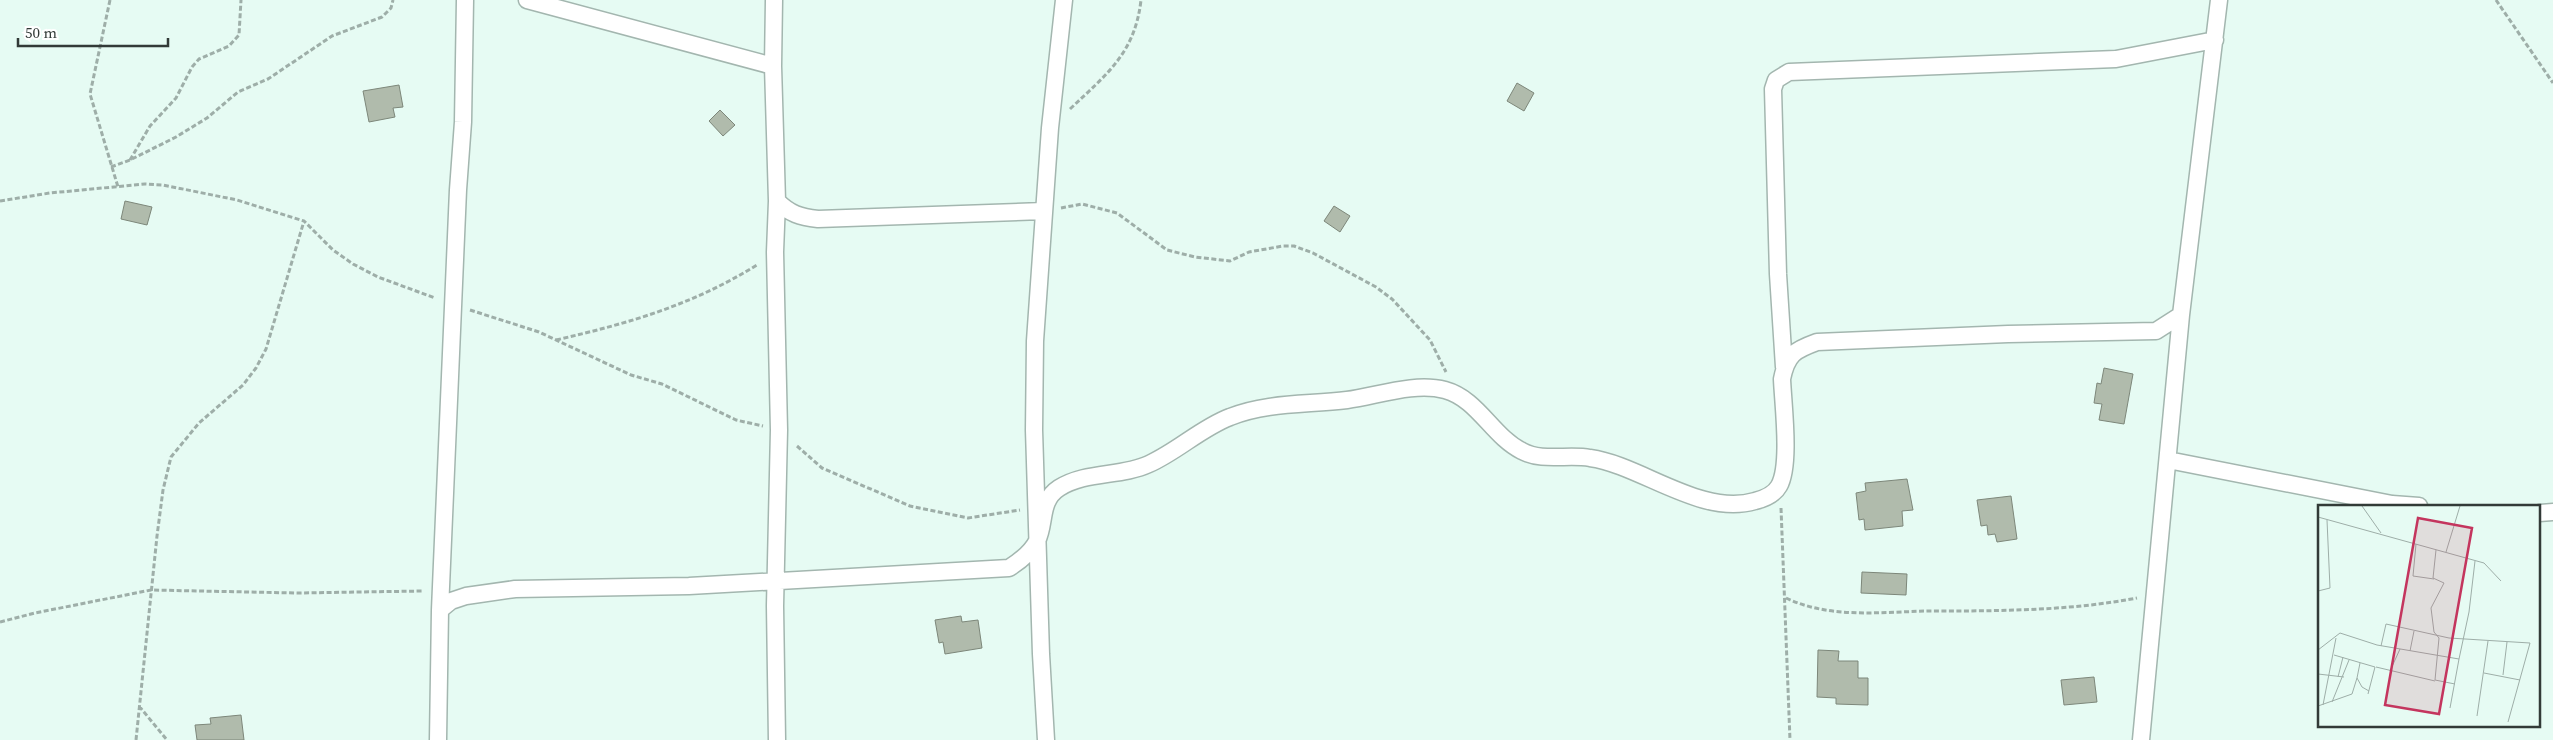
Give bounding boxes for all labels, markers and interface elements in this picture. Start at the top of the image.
scale bar [18,15,168,47]
text: 50 m [25,22,57,43]
inset map [2318,505,2540,728]

